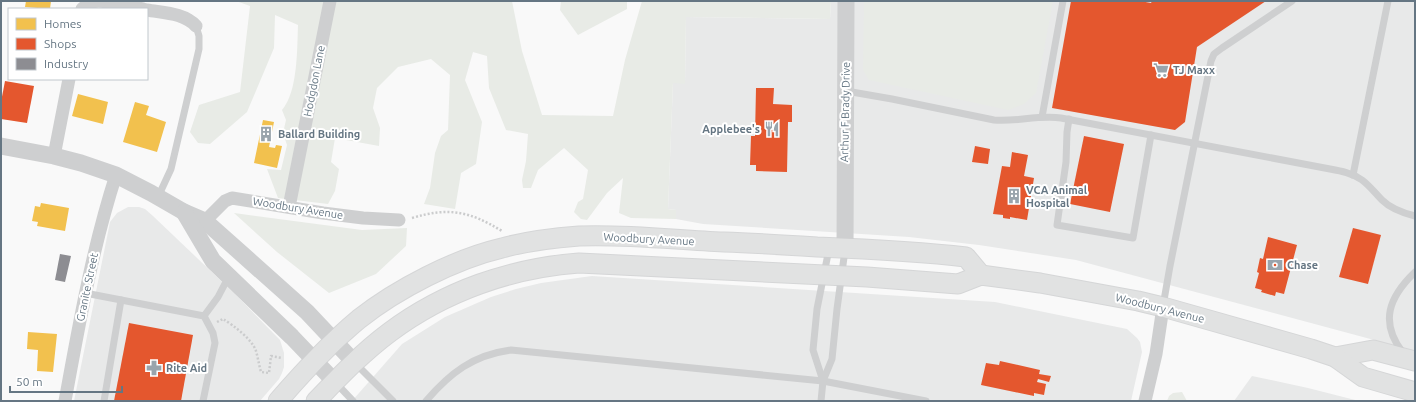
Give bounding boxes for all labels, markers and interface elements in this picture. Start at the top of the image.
legend [8,8,148,80]
text: Homes [44,17,82,30]
text: Shops [44,37,76,50]
street label: Hodgdon Lane [301,44,327,118]
text: Industry [44,57,89,70]
supermarket icon: TJ Maxx [1152,61,1170,79]
street label: Arthur F Brady Drive [838,62,852,162]
place label: TJ Maxx [1173,64,1215,76]
restaurant icon: Applebee's [763,120,781,138]
place label: Applebee's [702,123,760,135]
building icon: Ballard Building [257,125,275,143]
place label: Ballard Building [278,128,360,140]
place label: VCA Animal Hospital [1026,184,1088,209]
building icon: VCA Animal Hospital [1005,187,1023,205]
street label: Woodbury Avenue [252,195,344,221]
street label: Woodbury Avenue [603,231,695,247]
street label: Granite Street [74,251,100,322]
bank icon: Chase [1266,256,1284,274]
place label: Chase [1287,259,1318,271]
street label: Woodbury Avenue [1114,291,1206,325]
pharmacy icon: Rite Aid [145,359,163,377]
place label: Rite Aid [166,362,207,374]
scale bar [10,368,122,394]
text: 50 m [16,375,43,388]

